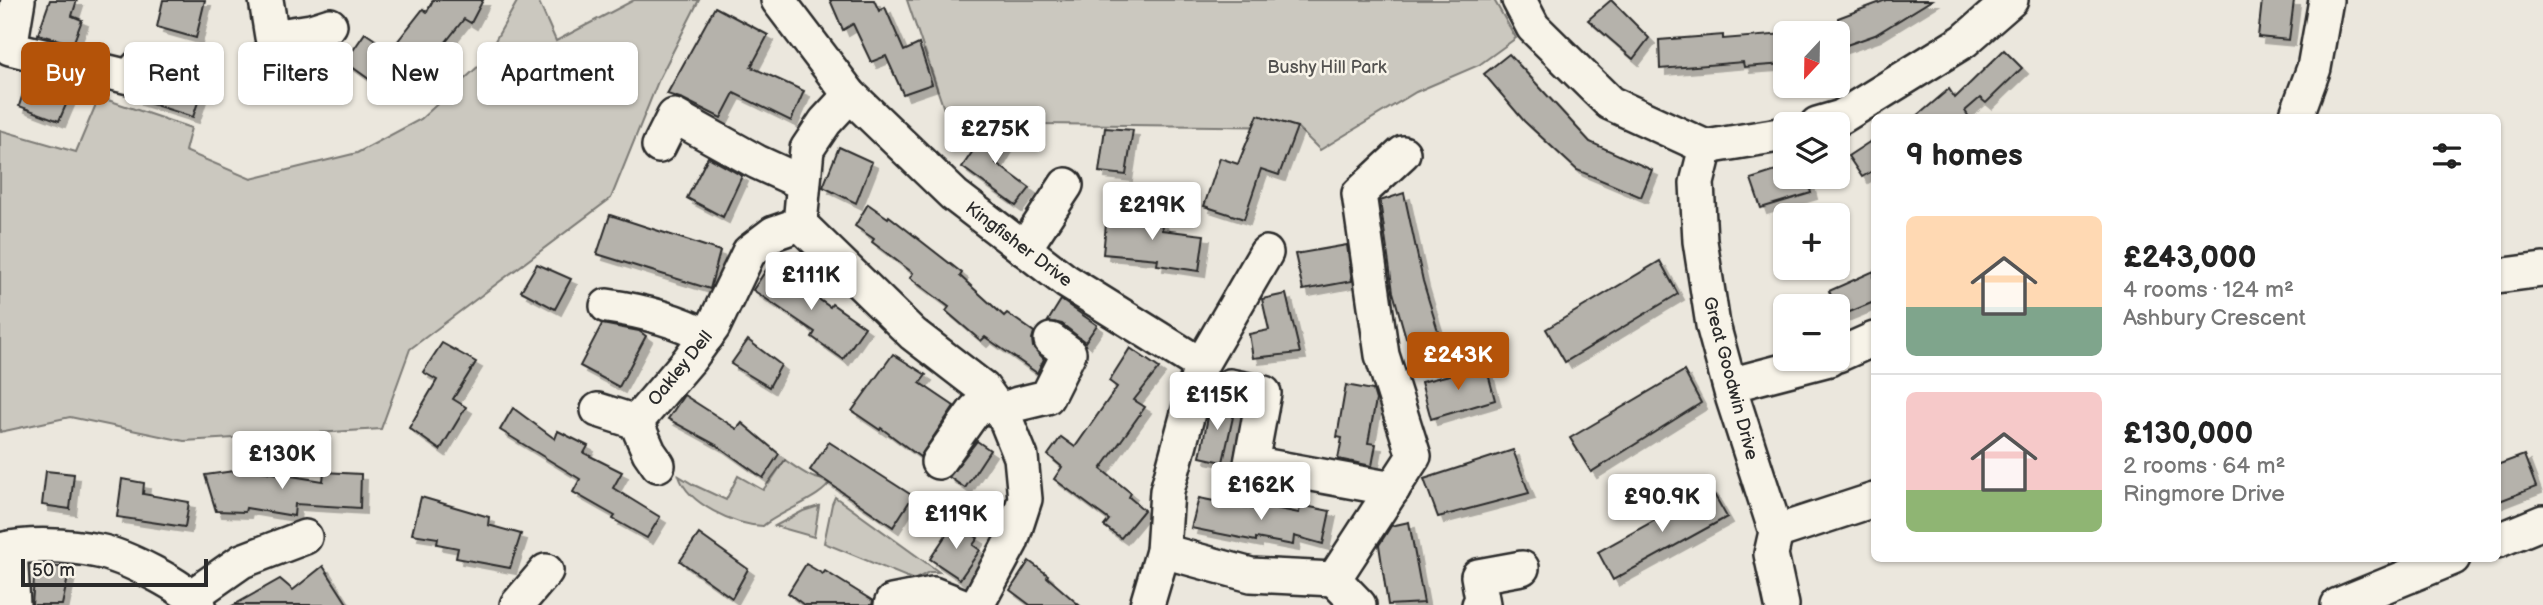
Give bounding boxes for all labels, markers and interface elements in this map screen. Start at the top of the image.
north arrow [1773,21,1850,98]
map controls [1773,21,1850,371]
chip: Buy [21,42,110,105]
chip: Rent [124,42,224,105]
chip: Filters [238,42,353,105]
chip: New [367,42,463,105]
chip: Apartment [477,42,638,105]
park label: Bushy Hill Park [1267,57,1387,78]
pin: £275K [946,106,1044,166]
button: layers [1773,112,1850,189]
text: £275K [960,115,1030,143]
icon: filters [2428,137,2466,175]
text: 9 homes [1906,138,2023,174]
pin: £219K [1103,182,1201,242]
text: £219K [1119,191,1185,219]
street label: Kingfisher Drive [961,197,1077,292]
button: + [1773,203,1850,280]
text: £243,000 [2123,240,2256,276]
icon: home [1962,244,2046,328]
pin: £111K [762,252,860,312]
text: £111K [782,261,841,289]
text: 4 rooms · 124 m² [2123,276,2294,304]
street label: Great Goodwin Drive [1699,294,1762,462]
button: − [1773,294,1850,371]
text: Ashbury Crescent [2123,304,2306,332]
street label: Oakley Dell [644,327,717,410]
pin: £243K [1409,332,1507,392]
text: £243K [1423,341,1493,369]
pin: £115K [1168,372,1266,432]
text: £115K [1186,381,1248,409]
text: £130,000 [2123,416,2253,452]
icon: home [1962,420,2046,504]
pin: £130K [233,432,331,491]
text: £130K [248,440,316,468]
text: 2 rooms · 64 m² [2123,452,2285,480]
pin: £162K [1212,462,1310,522]
text: £162K [1227,471,1295,499]
pin: £90.9K [1605,475,1719,534]
text: Ringmore Drive [2123,480,2285,508]
text: £90.9K [1624,483,1700,511]
pin: £119K [907,491,1005,551]
text: £119K [925,500,987,528]
scale bar [21,556,208,588]
text: 50 m [32,559,75,582]

